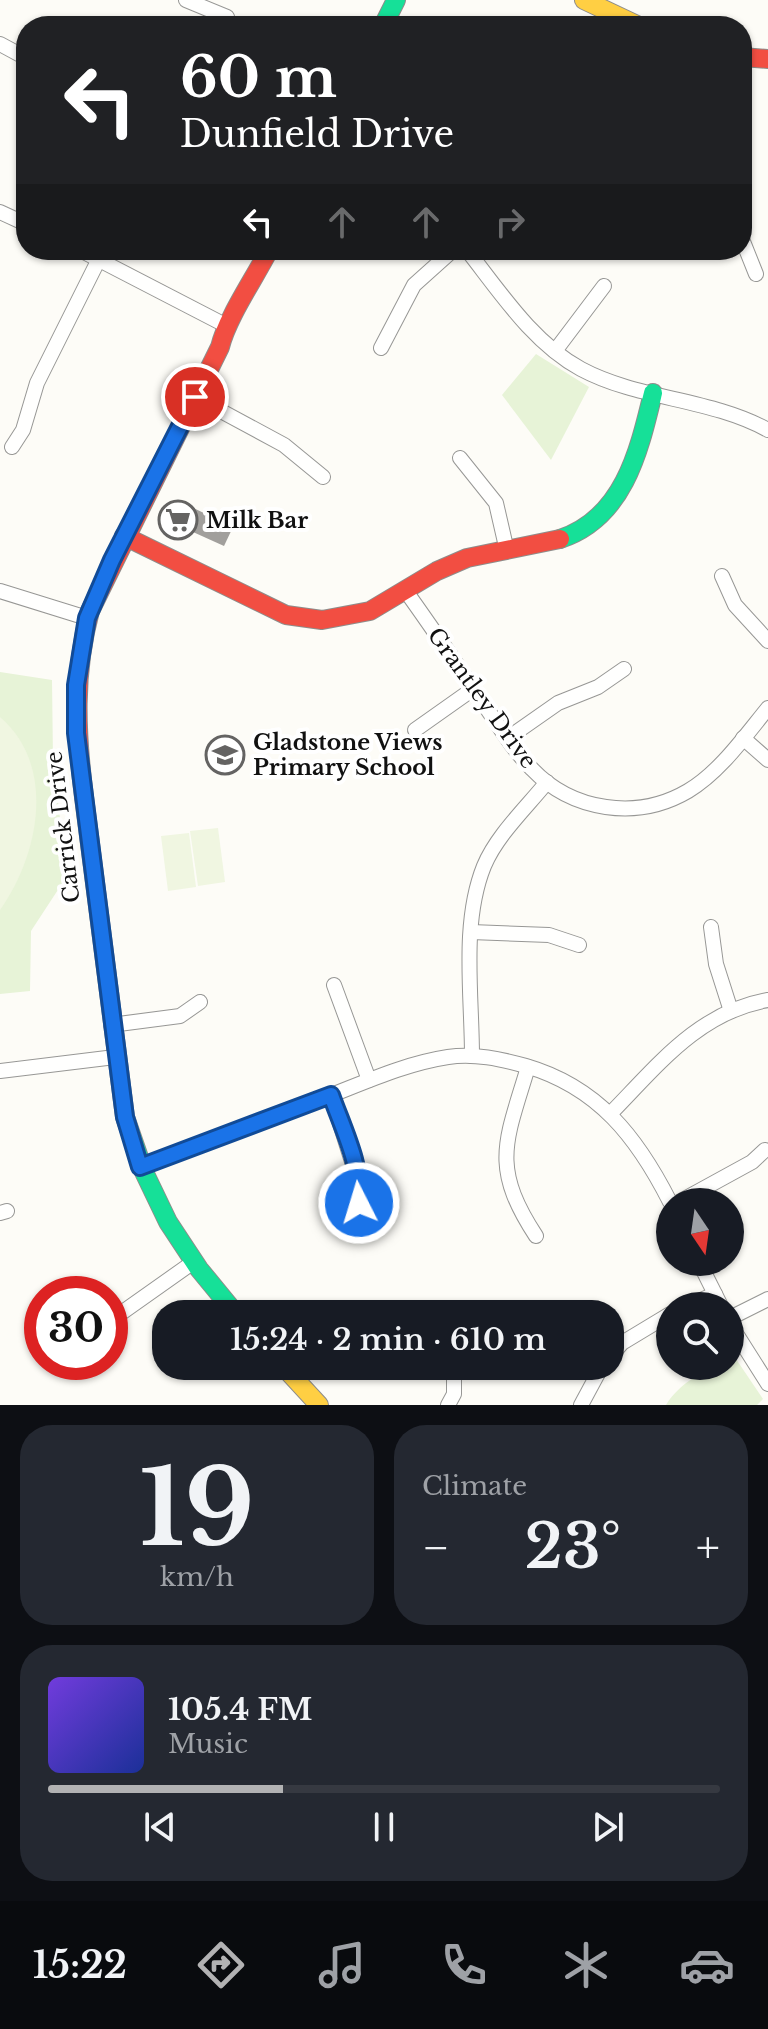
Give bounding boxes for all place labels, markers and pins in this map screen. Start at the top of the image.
pin [161,363,229,431]
supermarket icon: Milk Bar [157,499,199,541]
place label: Milk Bar [206,507,308,534]
place label: Gladstone Views Primary School [253,729,442,781]
school or university icon: Gladstone Views Primary School [204,734,246,776]

